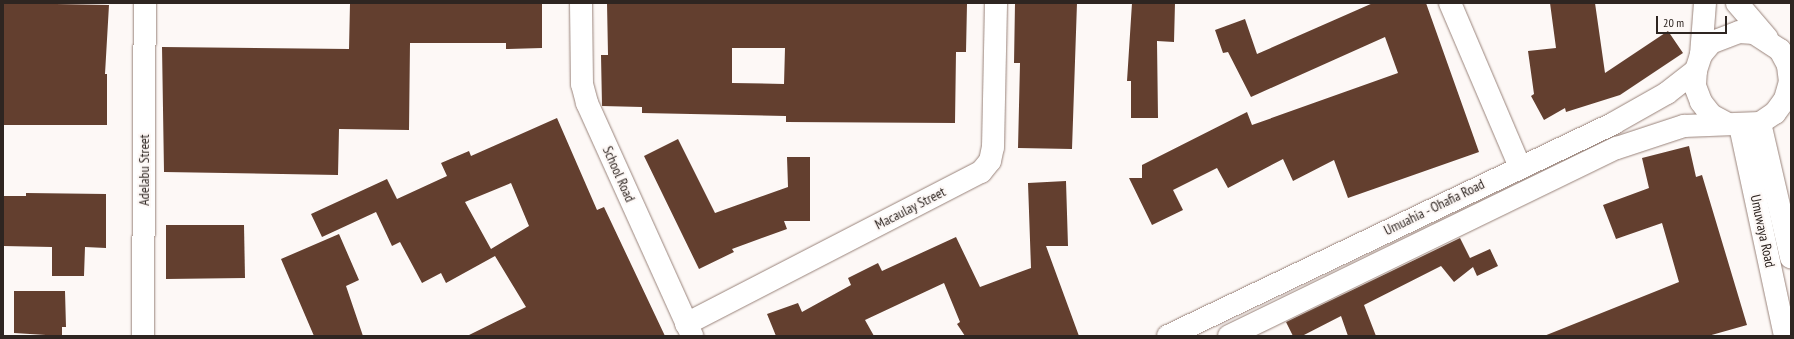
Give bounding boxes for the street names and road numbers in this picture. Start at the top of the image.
street label: Adelabu Street [136,134,152,206]
street label: School Road [599,143,639,205]
street label: Umuahia - Ohafia Road [1380,175,1488,239]
street label: Macaulay Street [872,183,948,233]
street label: Umuwaya Road [1747,193,1779,269]

